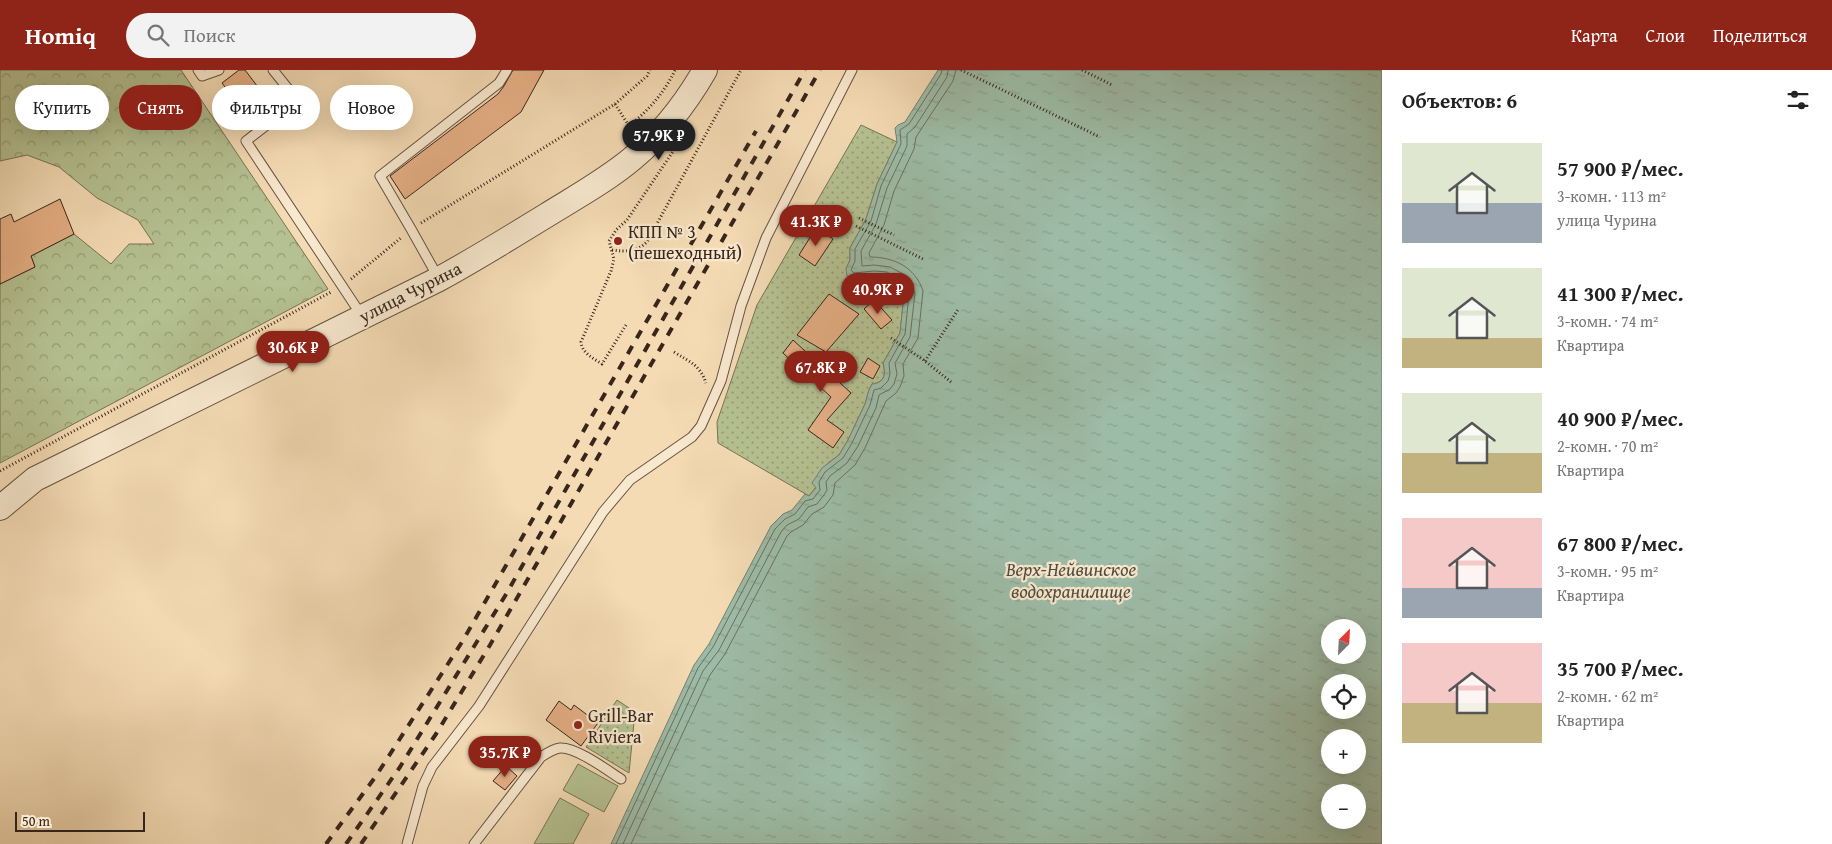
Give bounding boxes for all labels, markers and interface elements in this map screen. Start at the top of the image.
search box [126,13,476,58]
text: Homiq [25,18,96,53]
icon: search [144,21,172,49]
text: Поиск [184,21,235,49]
text: Карта [1571,22,1618,49]
text: Слои [1646,22,1685,49]
text: Поделиться [1713,22,1807,49]
chip: Купить [15,85,109,130]
chip: Снять [119,85,202,130]
chip: Фильтры [212,85,320,130]
chip: Новое [330,85,413,130]
text: Объектов: 6 [1402,85,1517,116]
icon: filters [1784,86,1812,114]
pin: 57.9K ₽ [613,118,705,161]
text: 57.9K ₽ [633,123,685,147]
text: 57 900 ₽/мес. [1557,153,1683,184]
icon: home [1442,163,1502,223]
text: 3-комн. · 113 m² [1557,184,1666,208]
pin: 41.3K ₽ [770,204,862,247]
text: улица Чурина [1557,208,1657,232]
text: 41.3K ₽ [790,209,842,233]
place label: КПП № 3 (пешеходный) [628,218,742,266]
marker: КПП № 3 (пешеходный) [612,235,624,247]
street label: улица Чурина [353,254,466,330]
pin: 40.9K ₽ [832,272,924,315]
text: 40.9K ₽ [852,277,904,301]
text: 41 300 ₽/мес. [1557,278,1683,309]
icon: home [1442,288,1502,348]
text: 3-комн. · 74 m² [1557,309,1658,333]
pin: 30.6K ₽ [247,330,339,373]
text: Квартира [1557,333,1624,357]
text: 30.6K ₽ [267,335,319,359]
pin: 67.8K ₽ [775,350,867,393]
text: 67.8K ₽ [795,355,847,379]
text: 40 900 ₽/мес. [1557,403,1683,434]
icon: home [1442,413,1502,473]
text: 2-комн. · 70 m² [1557,434,1658,458]
text: Квартира [1557,458,1624,482]
text: 67 800 ₽/мес. [1557,528,1683,559]
icon: home [1442,538,1502,598]
water label: Верх-Нейвинское водохранилище [1005,555,1136,605]
text: 3-комн. · 95 m² [1557,559,1658,583]
text: Квартира [1557,583,1624,607]
north arrow [1321,619,1366,664]
map controls [1321,619,1366,829]
text: 35 700 ₽/мес. [1557,653,1683,684]
icon: home [1442,663,1502,723]
button: locate [1321,674,1366,719]
text: 2-комн. · 62 m² [1557,684,1658,708]
place label: Grill-Bar Riviera [588,702,654,750]
text: Квартира [1557,708,1624,732]
marker: Grill-Bar Riviera [572,719,584,731]
button: + [1321,729,1366,774]
pin: 35.7K ₽ [459,736,551,778]
text: 35.7K ₽ [479,740,531,764]
button: − [1321,784,1366,829]
scale bar [15,809,145,832]
text: 50 m [22,811,50,831]

